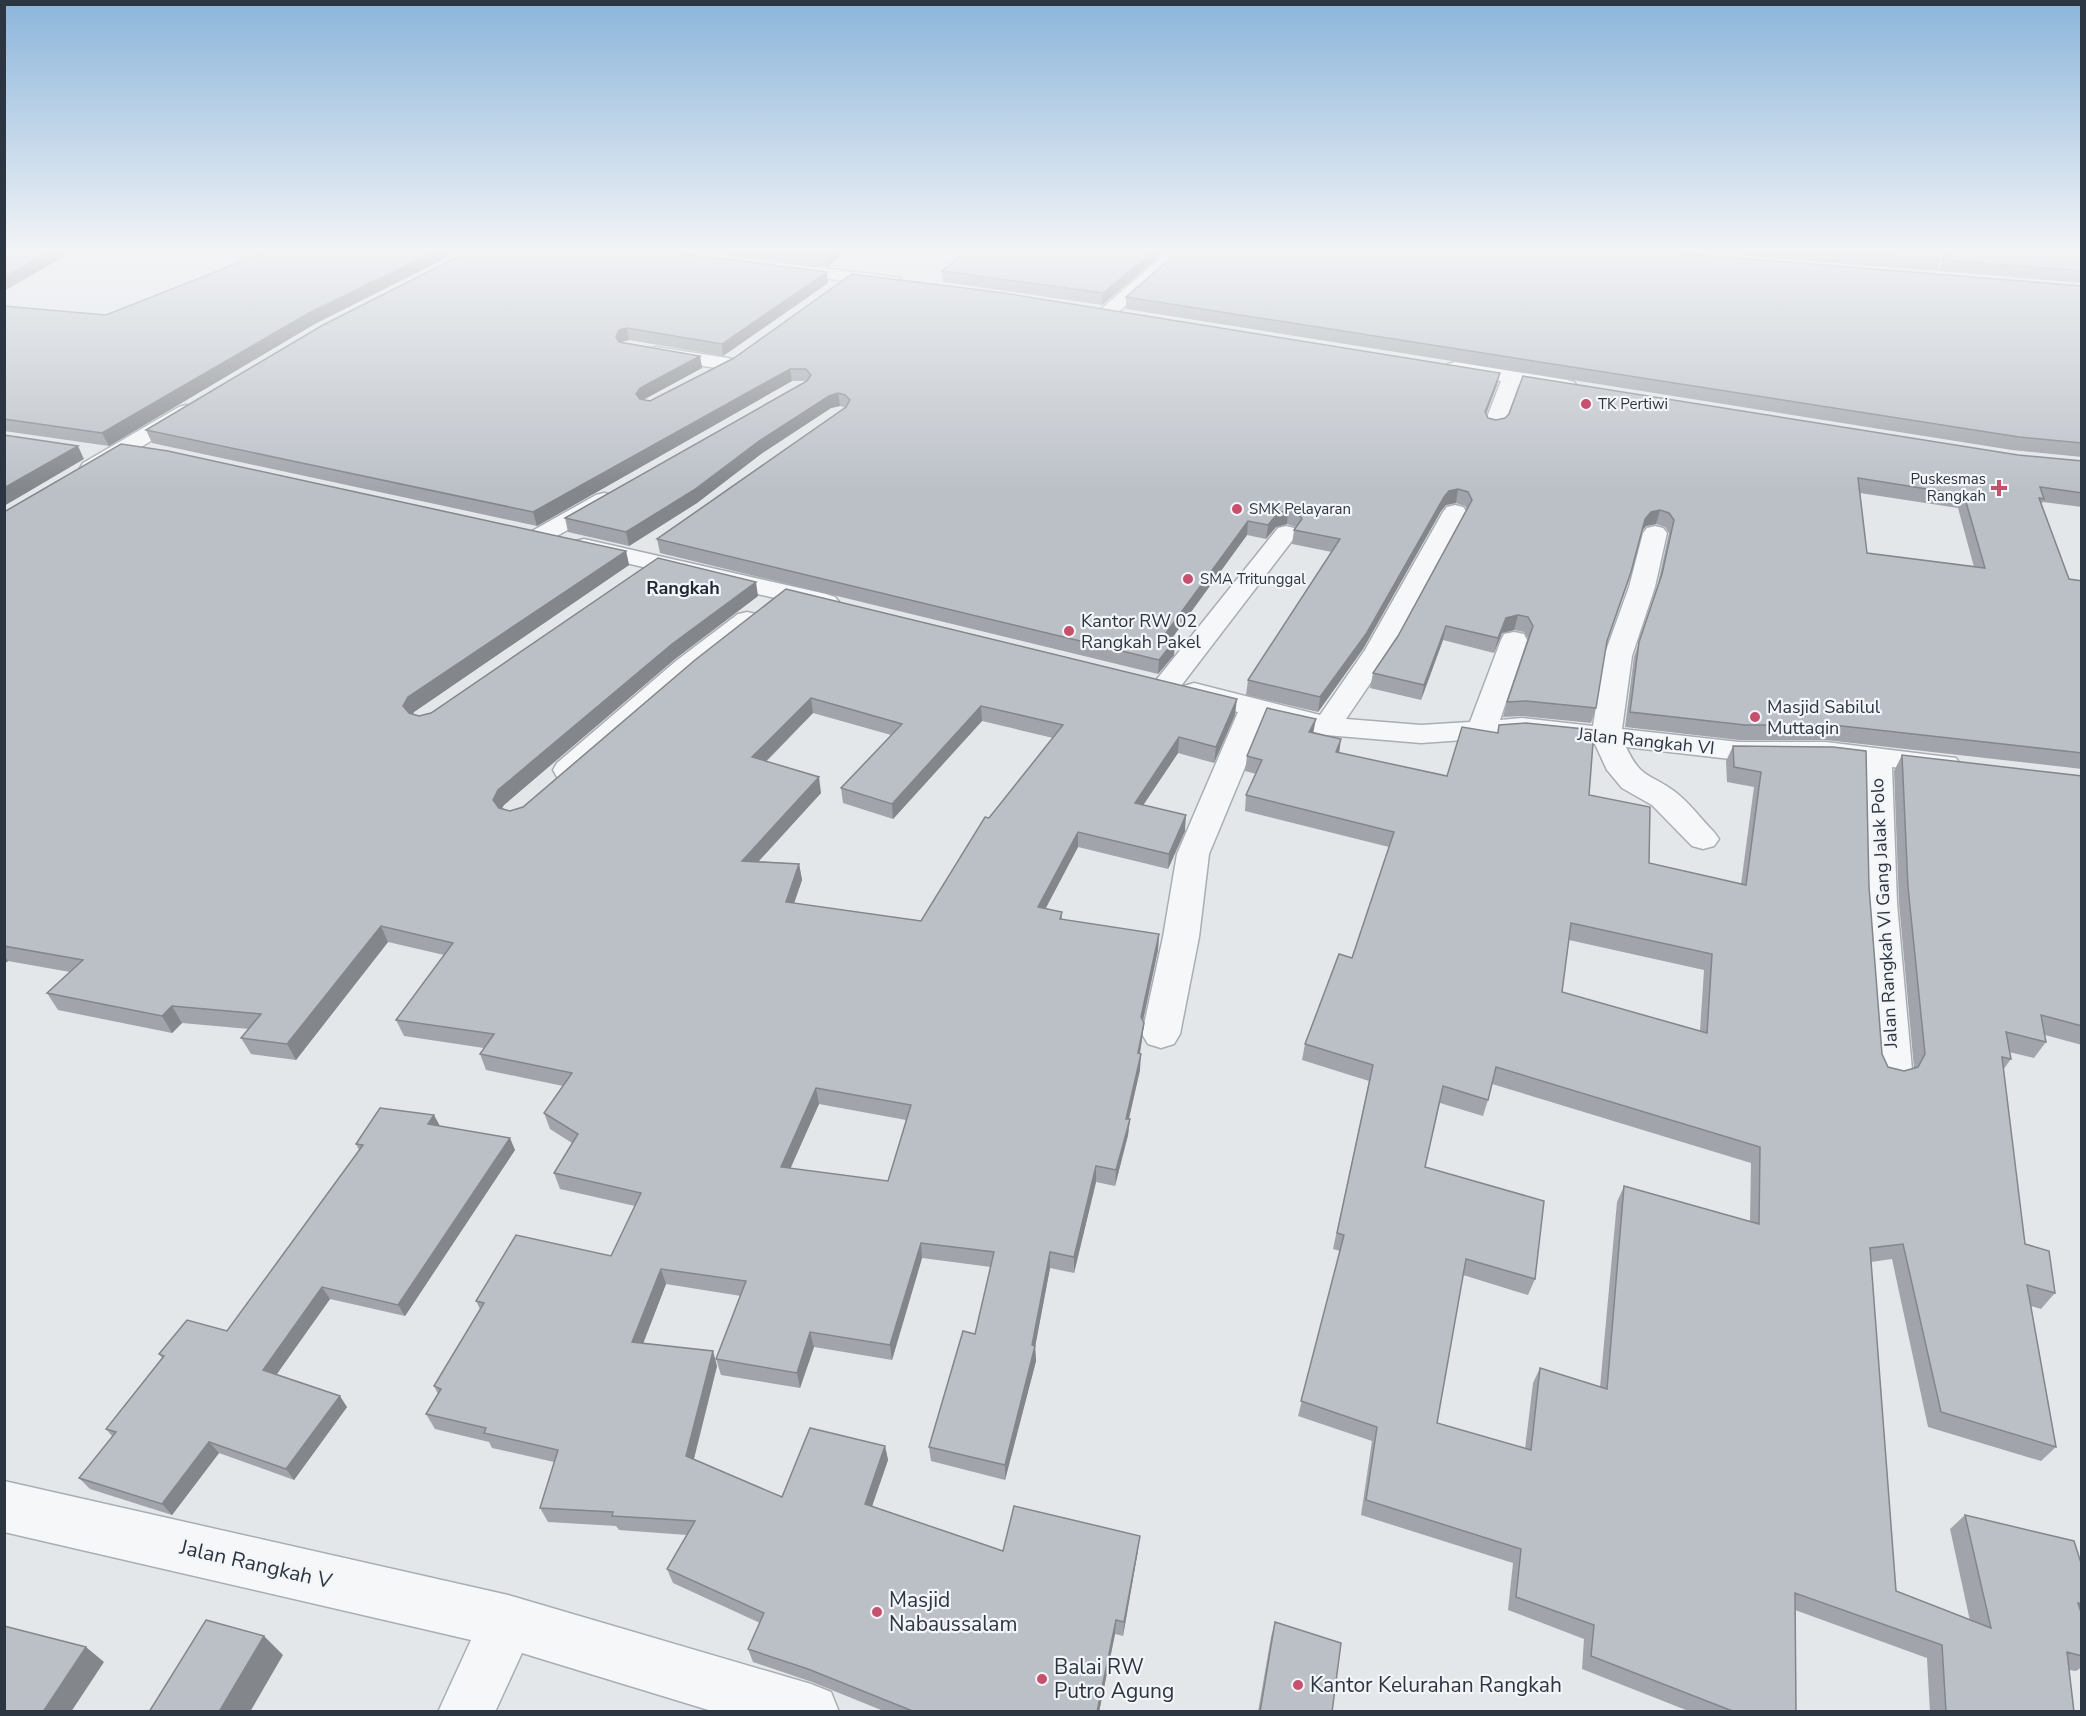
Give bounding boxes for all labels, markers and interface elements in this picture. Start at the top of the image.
place label: TK Pertiwi [1598,394,1668,414]
marker: TK Pertiwi [1579,397,1593,411]
place label: Puskesmas Rangkah [1910,469,1986,506]
marker: Puskesmas Rangkah [1990,479,2008,497]
place label: SMK Pelayaran [1249,499,1351,519]
marker: SMK Pelayaran [1230,502,1244,516]
place label: SMA Tritunggal [1200,569,1306,589]
marker: SMA Tritunggal [1181,572,1195,586]
district label: Rangkah [646,576,720,600]
place label: Kantor RW 02 Rangkah Pakel [1081,609,1201,654]
marker: Kantor RW 02 Rangkah Pakel [1062,624,1076,638]
place label: Masjid Sabilul Muttaqin [1767,695,1881,740]
marker: Masjid Sabilul Muttaqin [1748,710,1762,724]
street label: Jalan Rangkah VI [1575,722,1716,760]
street label: Jalan Rangkah VI Gang Jalak Polo [1865,777,1903,1050]
street label: Jalan Rangkah V [176,1533,335,1595]
place label: Masjid Nabaussalam [889,1586,1017,1638]
marker: Masjid Nabaussalam [870,1605,884,1619]
place label: Balai RW Putro Agung [1054,1653,1174,1705]
place label: Kantor Kelurahan Rangkah [1310,1671,1562,1699]
marker: Balai RW Putro Agung [1035,1672,1049,1686]
marker: Kantor Kelurahan Rangkah [1291,1678,1305,1692]

